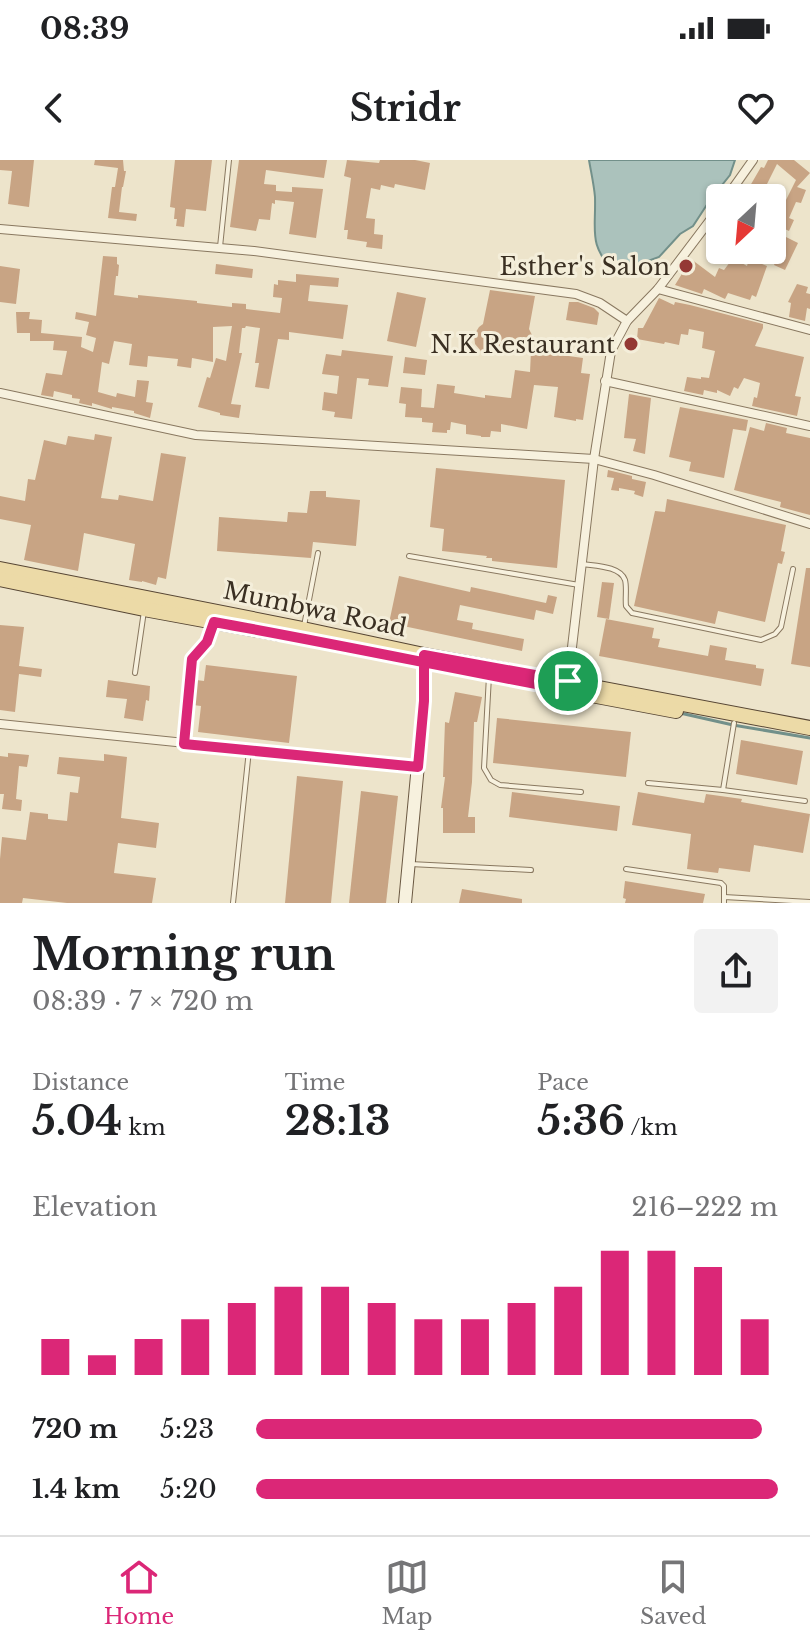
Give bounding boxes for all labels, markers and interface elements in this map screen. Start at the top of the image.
text: 08:39 [40,10,130,47]
icon: back [32,86,76,130]
text: Stridr [349,86,461,131]
icon: heart [734,86,778,130]
north arrow [706,184,786,264]
map controls [706,184,786,264]
place label: Esther's Salon [499,252,670,281]
marker: Esther's Salon [677,257,695,275]
place label: N.K Restaurant [430,330,615,359]
marker: N.K Restaurant [622,335,640,353]
street label: Mumbwa Road [221,575,409,643]
pin [534,647,602,715]
icon: arrive [546,659,590,703]
text: Morning run [32,927,335,982]
button: share [694,929,778,1013]
text: 08:39 · 7 × 720 m [32,985,253,1017]
text: Distance [32,1069,129,1096]
text: Time [285,1069,345,1096]
text: Pace [537,1069,589,1096]
text: 5.04 [32,1096,122,1146]
text: 28:13 [285,1096,390,1146]
text: 5:36 [537,1096,625,1146]
text: km [122,1114,166,1141]
text: /km [625,1114,678,1141]
text: Elevation [32,1191,158,1223]
text: 216–222 m [631,1191,778,1223]
text: 720 m [32,1413,118,1445]
text: 5:23 [160,1413,214,1445]
text: 1.4 km [32,1473,120,1505]
text: 5:20 [160,1473,217,1505]
tab: Home [104,1555,174,1630]
tab: Map [381,1555,433,1630]
tab: Saved [640,1555,706,1630]

